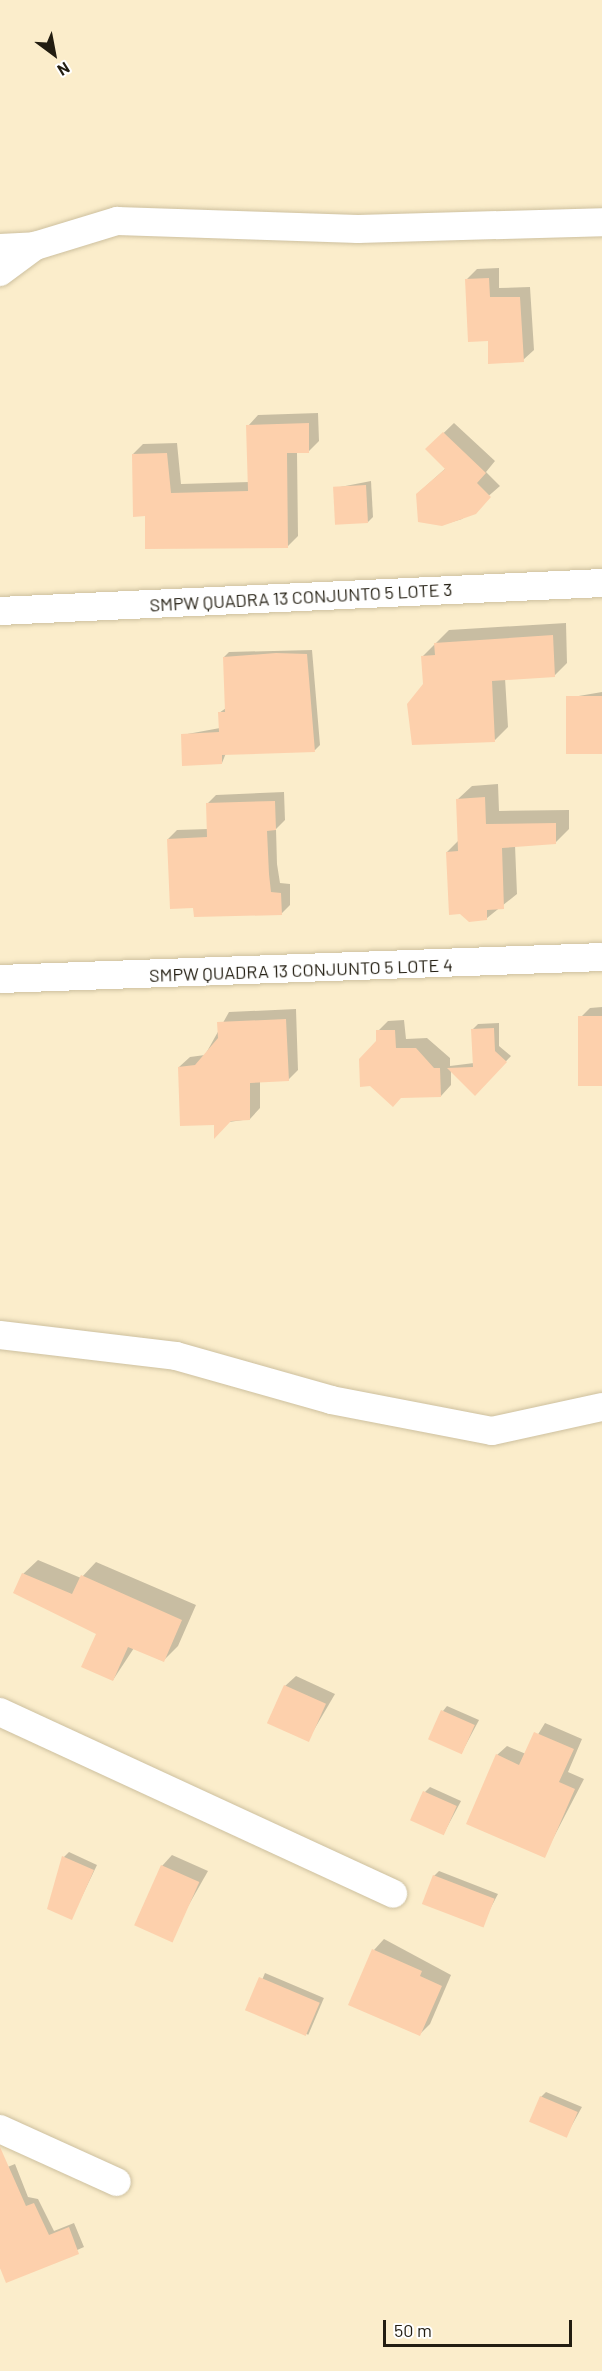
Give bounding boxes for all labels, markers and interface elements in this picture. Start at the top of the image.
north arrow [24,24,84,84]
text: N [54,59,73,81]
street label: SMPW QUADRA 13 CONJUNTO 5 LOTE 3 [149,578,453,616]
street label: SMPW QUADRA 13 CONJUNTO 5 LOTE 4 [149,954,453,986]
scale bar [386,2308,575,2346]
text: 50 m [394,2319,432,2341]

